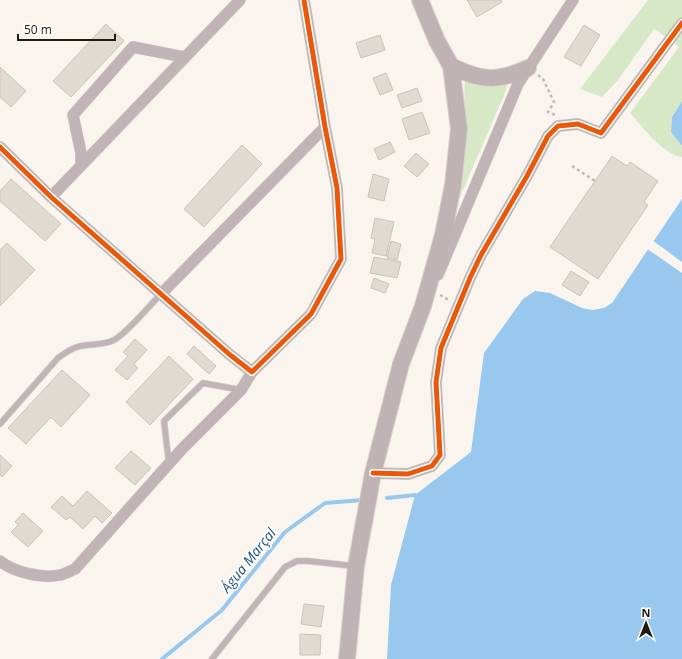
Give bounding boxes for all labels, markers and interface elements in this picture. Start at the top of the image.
scale bar [18,16,115,42]
text: 50 m [24,21,52,38]
water label: Água Marçal [216,523,280,597]
north arrow [626,603,666,643]
text: N [642,605,650,620]

